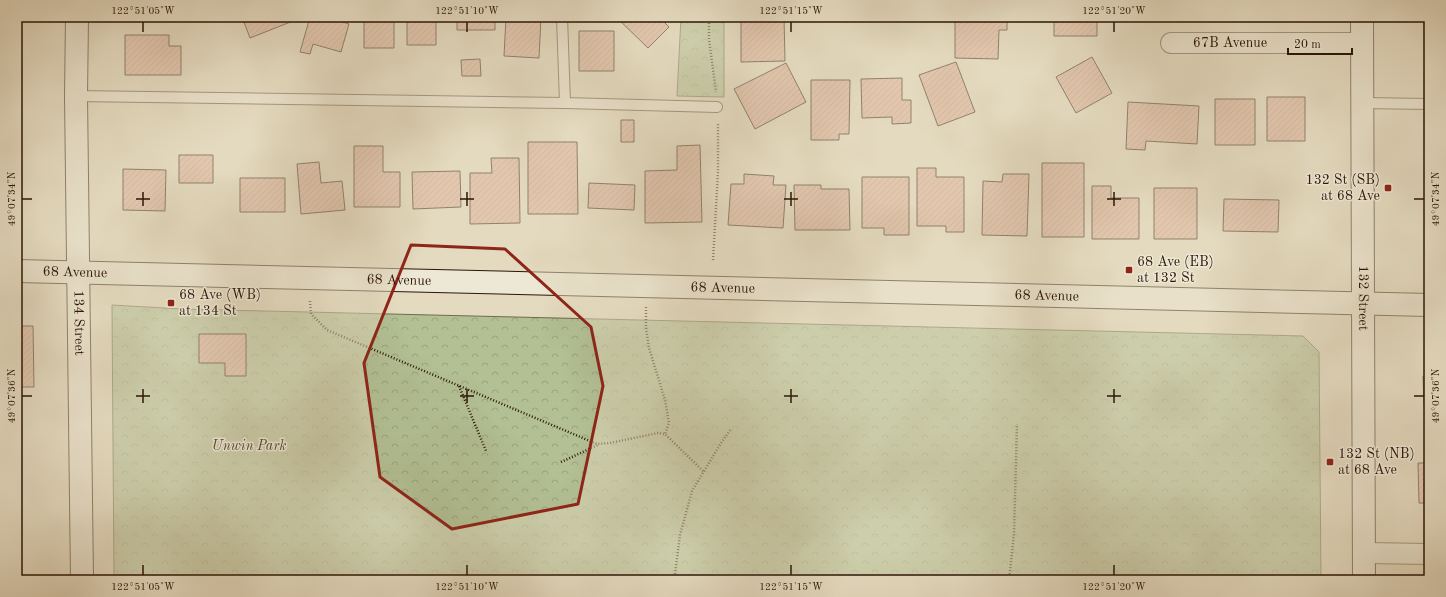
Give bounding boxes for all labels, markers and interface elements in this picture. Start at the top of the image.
text: 122°51'05"W [111,6,175,16]
text: 122°51'10"W [435,6,499,16]
text: 122°51'15"W [759,6,823,16]
text: 122°51'20"W [1082,6,1146,16]
scale bar [1288,30,1352,56]
street label: 67B Avenue [1193,36,1267,50]
text: 20 m [1294,39,1321,51]
text: 49°07'34"N [7,171,17,226]
text: 49°07'34"N [1431,171,1441,226]
place label: 132 St (SB) at 68 Ave [1306,173,1380,203]
marker: 132 St (SB) at 68 Ave [1383,183,1393,193]
place label: 68 Ave (EB) at 132 St [1137,255,1214,285]
street label: 68 Avenue [42,265,107,280]
marker: 68 Ave (EB) at 132 St [1124,265,1134,275]
street label: 132 Street [1356,265,1370,331]
street label: 68 Avenue [366,272,431,288]
street label: 68 Avenue [690,280,755,296]
place label: 68 Ave (WB) at 134 St [179,288,261,318]
street label: 68 Avenue [1014,288,1079,304]
street label: 134 Street [71,290,86,356]
marker: 68 Ave (WB) at 134 St [166,298,176,308]
text: 49°07'36"N [7,368,17,423]
text: 49°07'36"N [1431,368,1441,423]
park label: Unwin Park [212,439,286,453]
place label: 132 St (NB) at 68 Ave [1338,447,1415,477]
marker: 132 St (NB) at 68 Ave [1325,457,1335,467]
text: 122°51'05"W [111,582,175,592]
text: 122°51'10"W [435,582,499,592]
text: 122°51'15"W [759,582,823,592]
text: 122°51'20"W [1082,582,1146,592]

